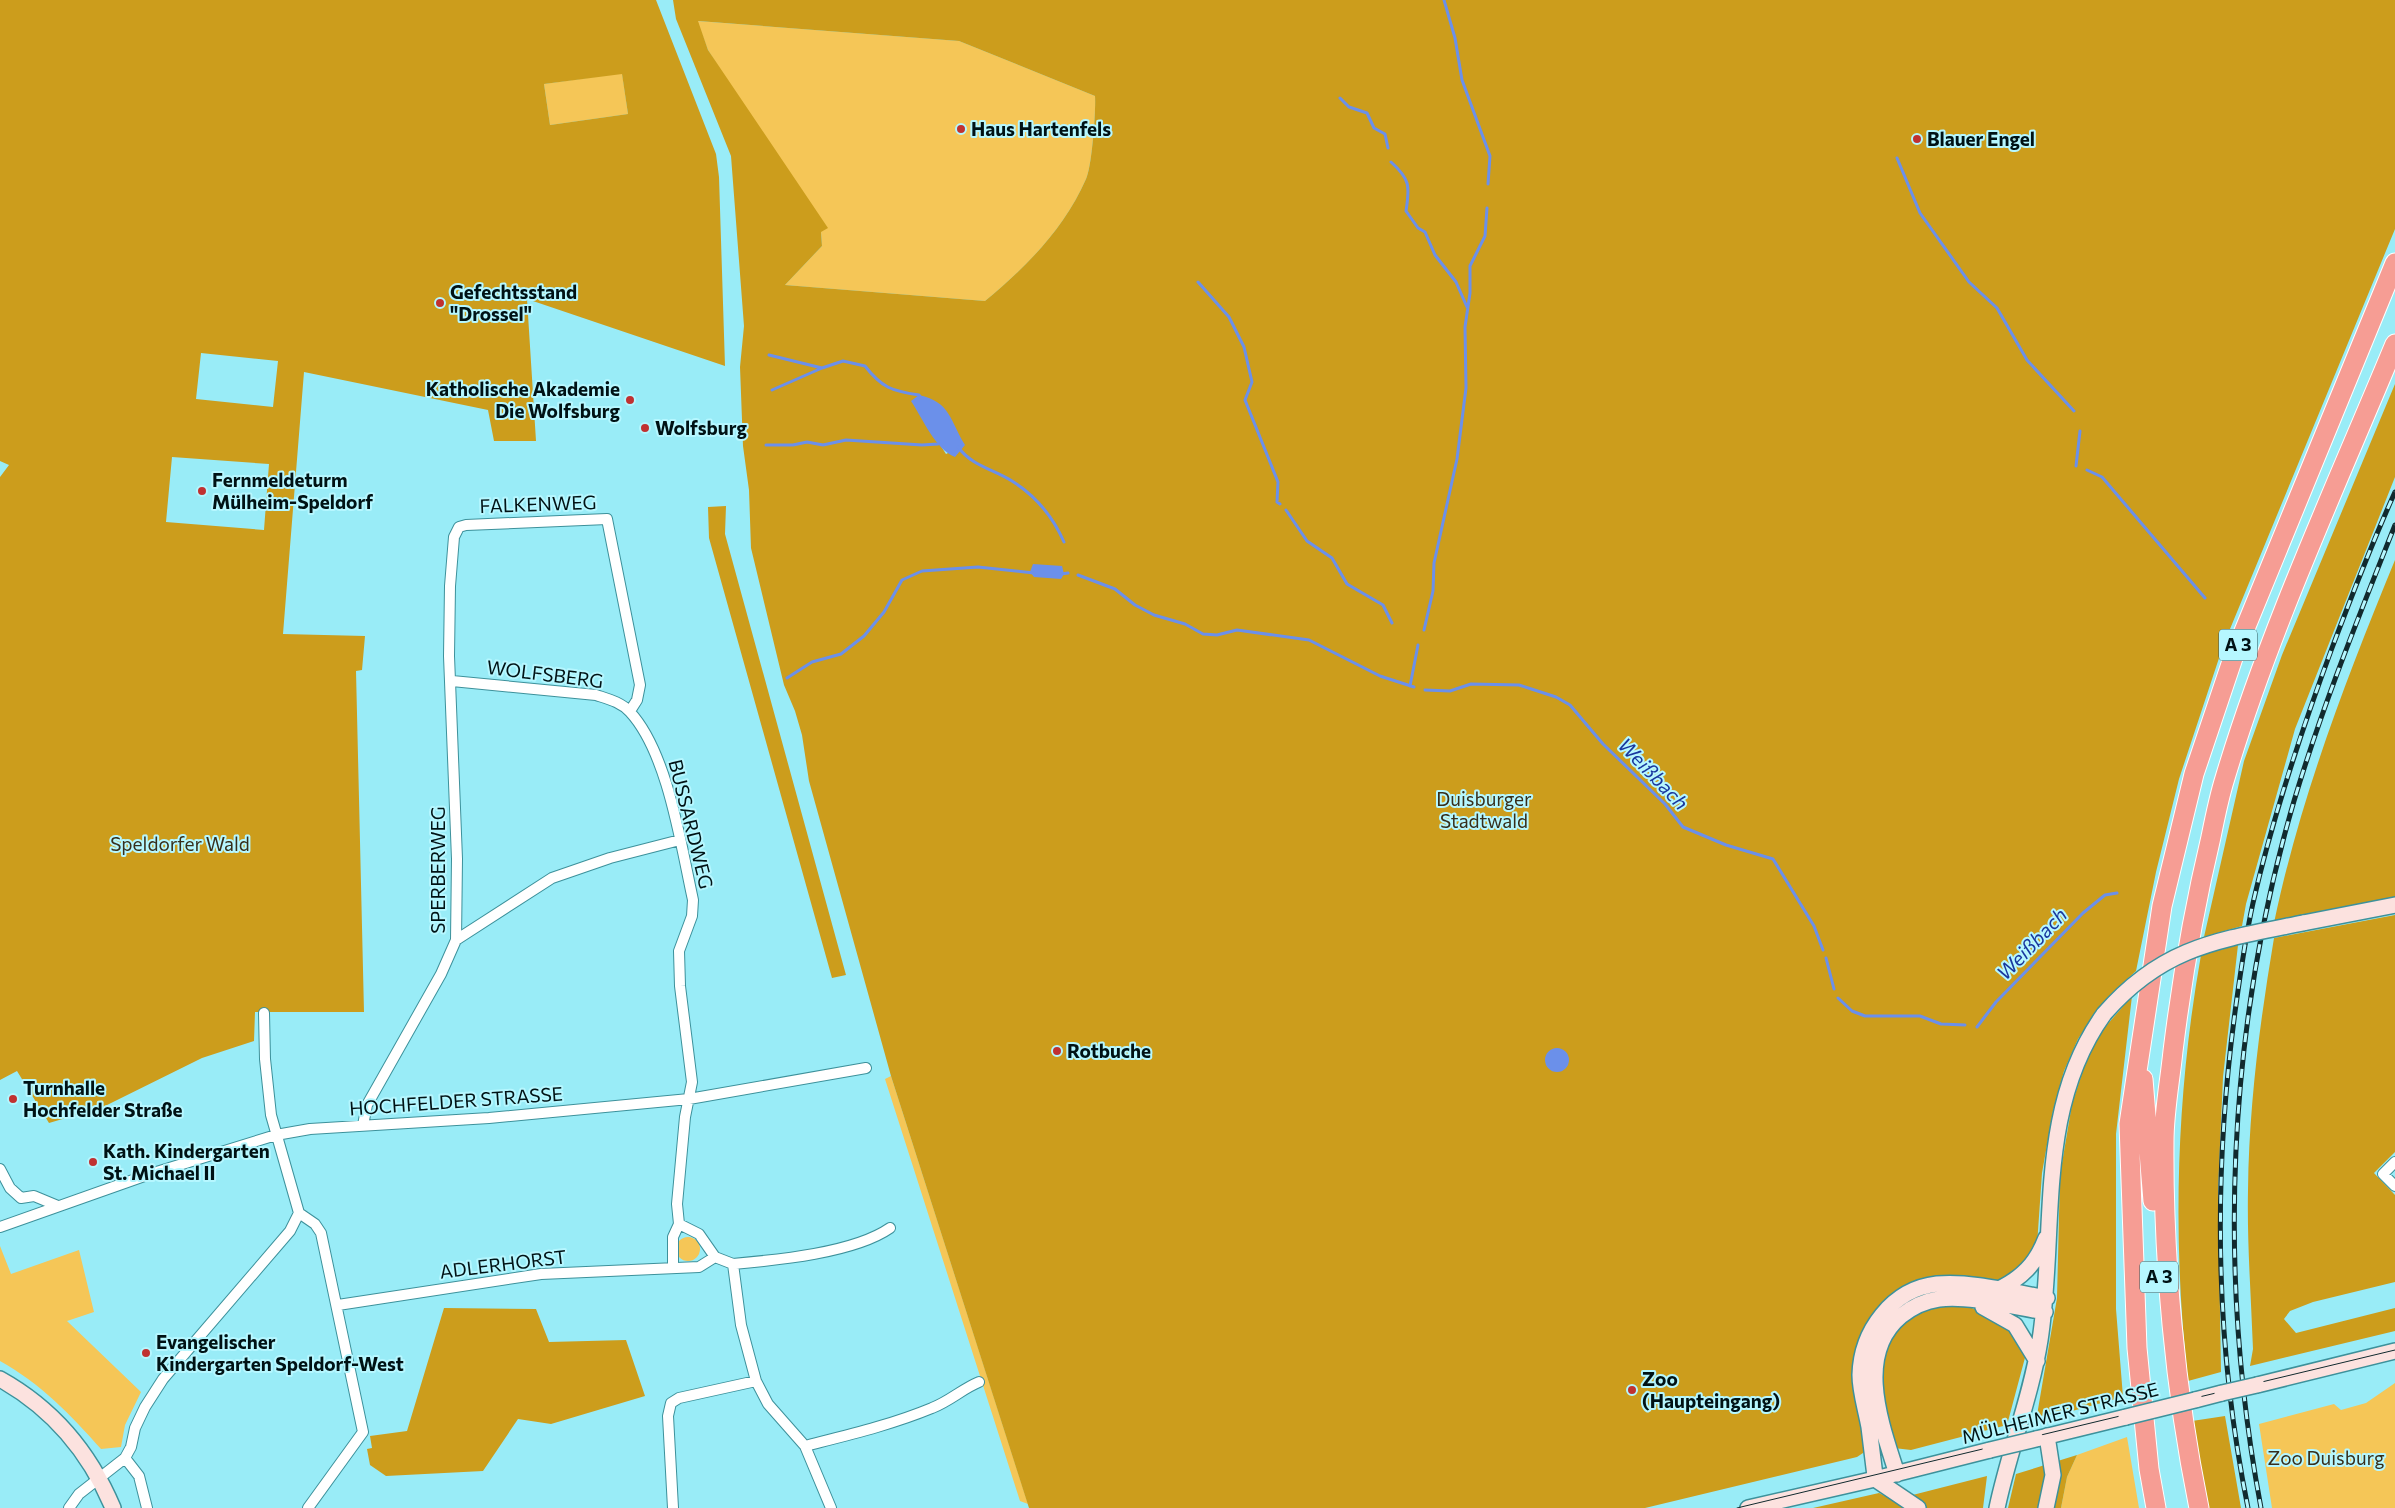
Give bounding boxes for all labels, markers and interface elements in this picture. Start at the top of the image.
place label: Haus Hartenfels [971,117,1111,140]
marker: Haus Hartenfels [955,123,967,135]
place label: Blauer Engel [1927,127,2035,150]
marker: Blauer Engel [1911,133,1923,145]
place label: Gefechtsstand "Drossel" [450,280,577,325]
marker: Gefechtsstand "Drossel" [434,297,446,309]
place label: Katholische Akademie Die Wolfsburg [426,377,621,422]
marker: Katholische Akademie Die Wolfsburg [624,394,636,406]
place label: Wolfsburg [655,416,748,439]
marker: Wolfsburg [639,422,651,434]
place label: Fernmeldeturm Mülheim-Speldorf [212,468,373,513]
marker: Fernmeldeturm Mülheim-Speldorf [196,485,208,497]
street label: FALKENWEG [479,490,597,517]
road number: A 3 [2219,630,2257,660]
street label: WOLFSBERG [485,655,605,692]
water label: Weißbach [1614,732,1694,814]
street label: BUSSARDWEG [664,757,719,891]
park label: Duisburger Stadtwald [1436,787,1532,832]
street label: SPERBERWEG [426,806,449,934]
park label: Speldorfer Wald [110,832,250,855]
water label: Weißbach [1991,902,2071,984]
place label: Rotbuche [1067,1039,1151,1062]
marker: Rotbuche [1051,1045,1063,1057]
place label: Turnhalle Hochfelder Straße [23,1076,183,1121]
street label: HOCHFELDER STRASSE [348,1082,564,1119]
marker: Turnhalle Hochfelder Straße [7,1093,19,1105]
place label: Kath. Kindergarten St. Michael II [103,1139,270,1184]
marker: Kath. Kindergarten St. Michael II [87,1156,99,1168]
street label: ADLERHORST [438,1244,568,1283]
road number: A 3 [2140,1262,2178,1292]
place label: Evangelischer Kindergarten Speldorf-West [156,1330,404,1375]
marker: Evangelischer Kindergarten Speldorf-West [140,1347,152,1359]
place label: Zoo (Haupteingang) [1642,1367,1780,1412]
street label: MÜLHEIMER STRASSE [1959,1377,2161,1448]
marker: Zoo (Haupteingang) [1626,1384,1638,1396]
park label: Zoo Duisburg [2268,1446,2384,1469]

